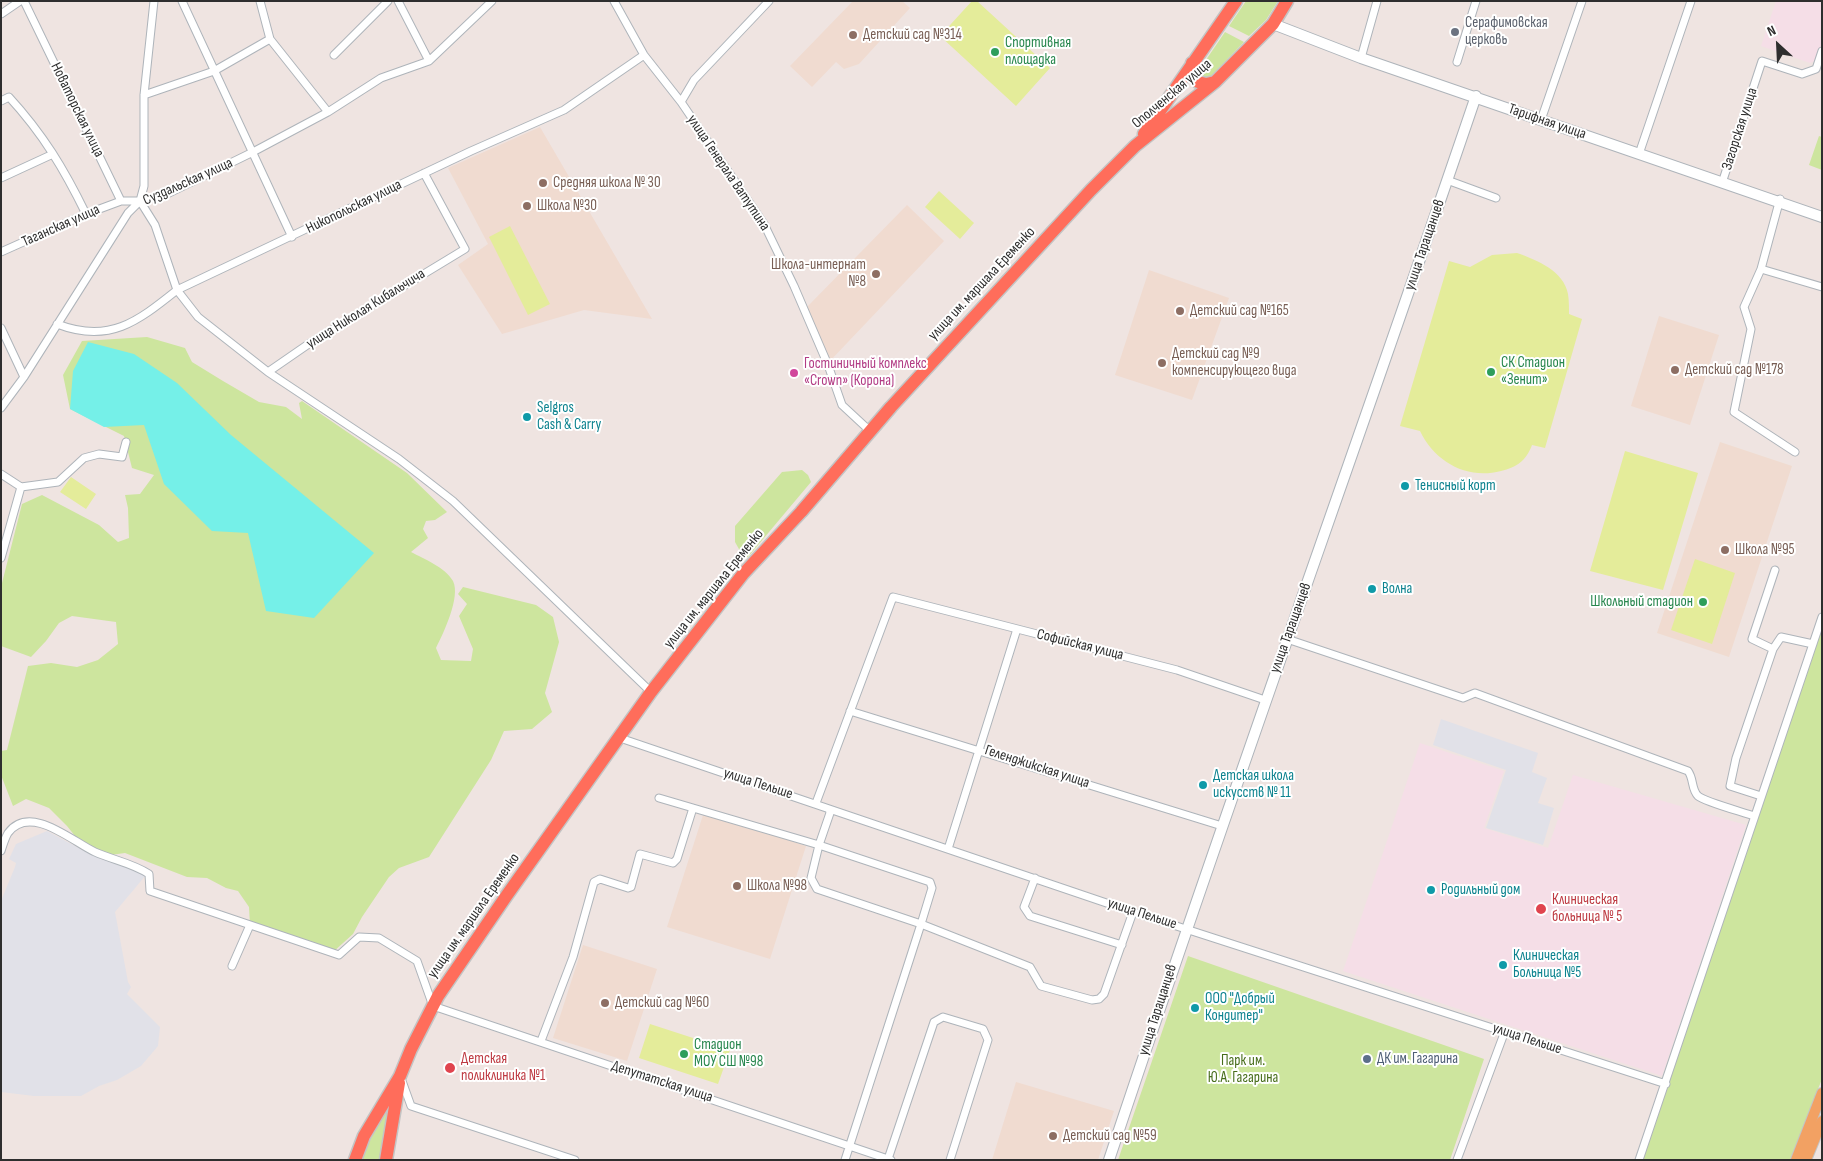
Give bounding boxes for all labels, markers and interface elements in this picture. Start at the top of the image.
place label: Серафимовская церковь [1465,14,1548,49]
north arrow [1753,20,1803,70]
text: N [1764,22,1778,40]
place label: Детский сад №314 [863,26,962,44]
marker: Серафимовская церковь [1449,26,1461,38]
marker: Детский сад №314 [847,29,859,41]
place label: Спортивная площадка [1005,34,1071,69]
marker: Спортивная площадка [989,46,1001,58]
street label: Ополченская улица [1129,55,1215,133]
street label: Новаторская улица [46,60,108,160]
street label: Загорская улица [1718,86,1762,172]
street label: Тарифная улица [1506,100,1588,144]
street label: улица Генерала Ватутина [683,112,773,234]
street label: Суздальская улица [140,154,236,210]
place label: Средняя школа № 30 [553,174,661,192]
street label: Никопольская улица [303,176,405,238]
marker: Средняя школа № 30 [537,177,549,189]
place label: Школа №30 [537,197,597,215]
street label: улица Таращанцев [1401,197,1449,293]
marker: Школа №30 [521,200,533,212]
street label: Таганская улица [19,201,103,251]
street label: улица им. маршала Еременко [925,224,1039,344]
place label: Школа-интернат №8 [771,256,866,291]
street label: улица Николая Кибальчича [303,265,429,353]
marker: Школа-интернат №8 [870,268,882,280]
place label: Детский сад №165 [1190,302,1289,320]
marker: Детский сад №165 [1174,305,1186,317]
place label: Детский сад №9 компенсирующего вида [1172,345,1297,380]
place label: СК Стадион «Зенит» [1501,354,1565,389]
place label: Гостиничный комплекс «Crown» (Корона) [804,355,927,390]
marker: Детский сад №9 компенсирующего вида [1156,357,1168,369]
place label: Детский сад №178 [1685,361,1784,379]
marker: Детский сад №178 [1669,364,1681,376]
marker: СК Стадион «Зенит» [1485,366,1497,378]
marker: Гостиничный комплекс «Crown» (Корона) [788,367,800,379]
place label: Selgros Cash & Carry [537,399,601,434]
marker: Selgros Cash & Carry [521,411,533,423]
place label: Тенисный корт [1415,477,1496,495]
marker: Тенисный корт [1399,480,1411,492]
street label: улица им. маршала Еременко [660,526,768,652]
place label: Школа №95 [1735,541,1795,559]
marker: Школа №95 [1719,544,1731,556]
street label: улица Таращанцев [1266,580,1316,676]
place label: Волна [1382,580,1412,598]
marker: Волна [1366,583,1378,595]
place label: Школьный стадион [1590,593,1693,611]
marker: Школьный стадион [1697,596,1709,608]
street label: Софийская улица [1035,626,1125,664]
street label: Геленджикская улица [982,742,1092,792]
street label: улица Пельше [721,764,795,804]
place label: Детская школа искусств № 11 [1213,767,1294,802]
marker: Детская школа искусств № 11 [1197,779,1209,791]
street label: улица им. маршала Еременко [424,850,524,982]
place label: Школа №98 [747,877,807,895]
marker: Школа №98 [731,880,743,892]
place label: Родильный дом [1441,881,1520,899]
marker: Родильный дом [1425,884,1437,896]
place label: Клиническая больница № 5 [1552,891,1622,926]
street label: улица Пельше [1105,894,1179,934]
marker: Клиническая больница № 5 [1534,902,1548,916]
place label: Клиническая Больница №5 [1513,947,1581,982]
marker: Клиническая Больница №5 [1497,959,1509,971]
street label: улица Таращанцев [1135,962,1181,1058]
place label: ООО "Добрый Кондитер" [1205,990,1275,1025]
place label: Детский сад №60 [615,994,709,1012]
marker: Детский сад №60 [599,997,611,1009]
marker: ООО "Добрый Кондитер" [1189,1002,1201,1014]
street label: улица Пельше [1490,1019,1564,1059]
place label: Стадион МОУ СШ №98 [694,1036,763,1071]
marker: Стадион МОУ СШ №98 [678,1048,690,1060]
place label: Детская поликлиника №1 [461,1050,545,1085]
place label: ДК им. Гагарина [1377,1050,1458,1068]
park label: Парк им. Ю.А. Гагарина [1208,1052,1278,1087]
marker: ДК им. Гагарина [1361,1053,1373,1065]
street label: Депутатская улица [609,1057,715,1107]
marker: Детская поликлиника №1 [443,1061,457,1075]
place label: Детский сад №59 [1063,1127,1157,1145]
marker: Детский сад №59 [1047,1130,1059,1142]

